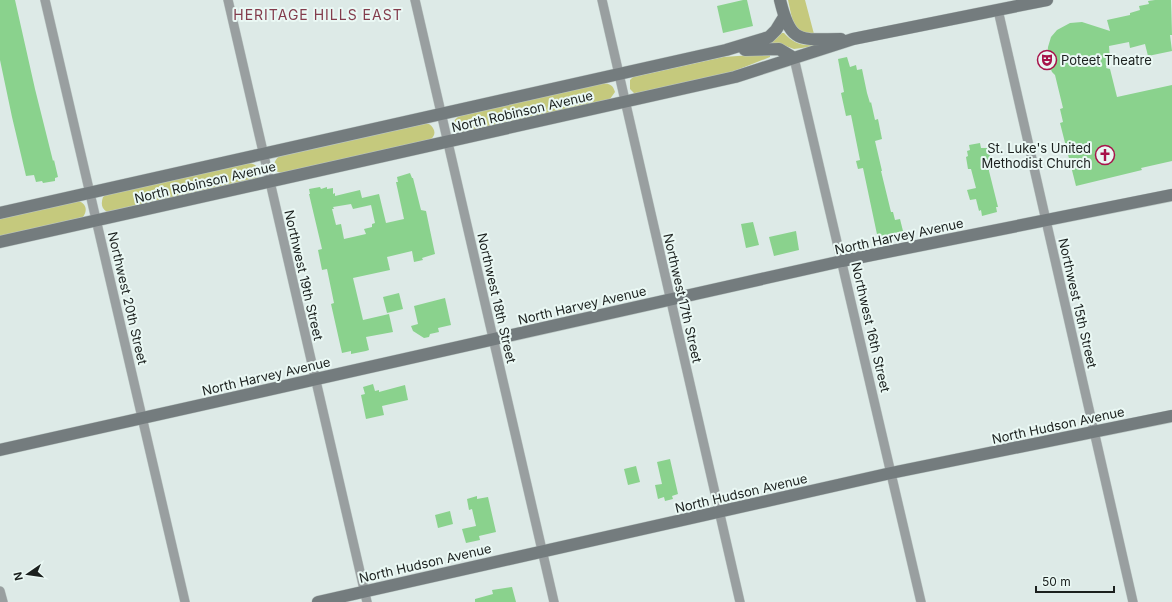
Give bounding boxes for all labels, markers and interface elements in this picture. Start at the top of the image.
district label: HERITAGE HILLS EAST [233,6,403,23]
theatre icon: Poteet Theatre [1036,49,1058,71]
place label: Poteet Theatre [1061,52,1152,68]
street label: North Robinson Avenue [450,87,594,135]
place label: St. Luke's United Methodist Church [981,140,1091,171]
church icon: St. Luke's United Methodist Church [1094,144,1116,166]
street label: North Robinson Avenue [133,158,277,206]
street label: Northwest 19th Street [281,208,327,342]
street label: North Harvey Avenue [833,215,965,257]
street label: Northwest 20th Street [105,230,151,366]
street label: Northwest 18th Street [474,231,520,365]
street label: Northwest 17th Street [660,232,706,364]
street label: Northwest 15th Street [1055,236,1101,370]
street label: Northwest 16th Street [848,260,894,394]
street label: North Harvey Avenue [516,282,648,328]
street label: North Harvey Avenue [200,353,332,399]
street label: North Hudson Avenue [990,403,1126,447]
street label: North Hudson Avenue [673,470,809,516]
street label: North Hudson Avenue [357,540,493,586]
north arrow [8,554,48,594]
scale bar [1036,568,1114,594]
text: N [10,571,26,582]
text: 50 m [1042,574,1071,589]

